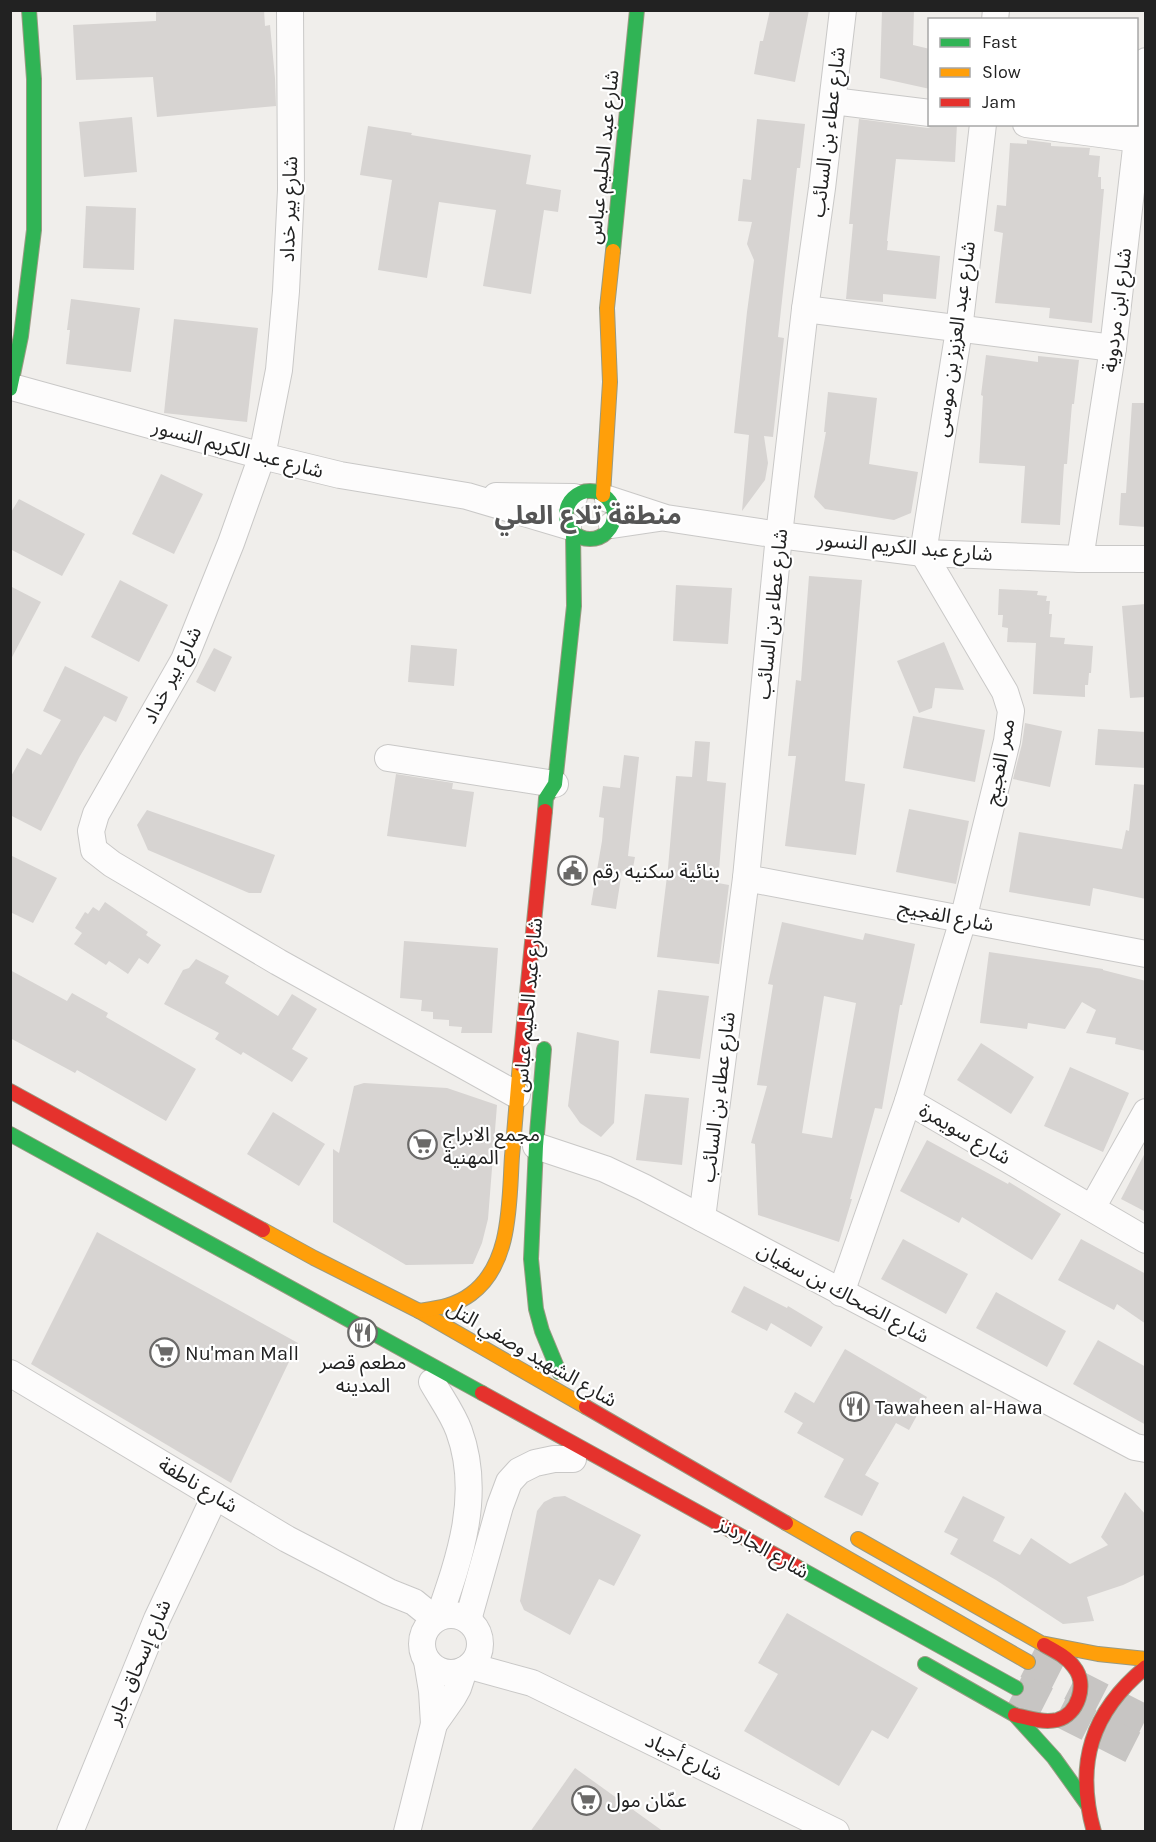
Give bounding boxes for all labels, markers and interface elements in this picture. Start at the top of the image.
legend [928,18,1138,126]
text: Fast [982,31,1017,53]
street label: شارع عطاء بن السائب [806,45,853,219]
text: Slow [982,61,1021,83]
street label: شارع عبد الحليم عباس [582,69,627,246]
text: Jam [982,91,1016,113]
street label: شارع بير خداد [276,156,305,262]
street label: شارع عبد العزيز بن موسى [930,240,983,439]
street label: شارع ابن مردوية [1098,246,1139,374]
street label: شارع عبد الكريم النسور [148,415,326,486]
district label: منطقة تلاع العلي [494,500,682,536]
street label: شارع عطاء بن السائب [752,528,795,701]
street label: شارع عبد الكريم النسور [815,528,994,569]
street label: شارع بير خداد [138,623,209,729]
street label: ممر الفجيج [980,717,1023,808]
public building icon: بنائية سكنيه رقم [556,855,588,887]
place label: بنائية سكنيه رقم [593,860,720,886]
street label: شارع الفجيج [896,895,996,939]
street label: شارع عبد الحليم عباس [509,917,550,1093]
street label: شارع عطاء بن السائب [696,1010,743,1184]
street label: شارع سويمرة [914,1099,1015,1172]
place label: مجمع الابراج المهنية [443,1123,540,1169]
supermarket icon: مجمع الابراج المهنية [406,1129,438,1161]
street label: شارع الضحاك بن سفيان [752,1238,933,1351]
street label: شارع الشهيد وصفي التل [441,1296,621,1415]
restaurant icon: مطعم قصر المدينه [347,1316,379,1348]
supermarket icon: Nu'man Mall [148,1337,180,1369]
place label: Nu'man Mall [185,1342,299,1365]
place label: مطعم قصر المدينه [319,1351,406,1397]
restaurant icon: Tawaheen al-Hawa [838,1391,870,1423]
place label: Tawaheen al-Hawa [875,1396,1043,1419]
street label: شارع ناطفة [153,1452,242,1520]
street label: شارع الجاردنز [711,1512,813,1586]
street label: شارع إسحاق جابر [102,1596,178,1730]
street label: شارع أجياد [640,1728,727,1788]
supermarket icon: عمّان مول [570,1784,602,1816]
place label: عمّان مول [607,1789,687,1812]

